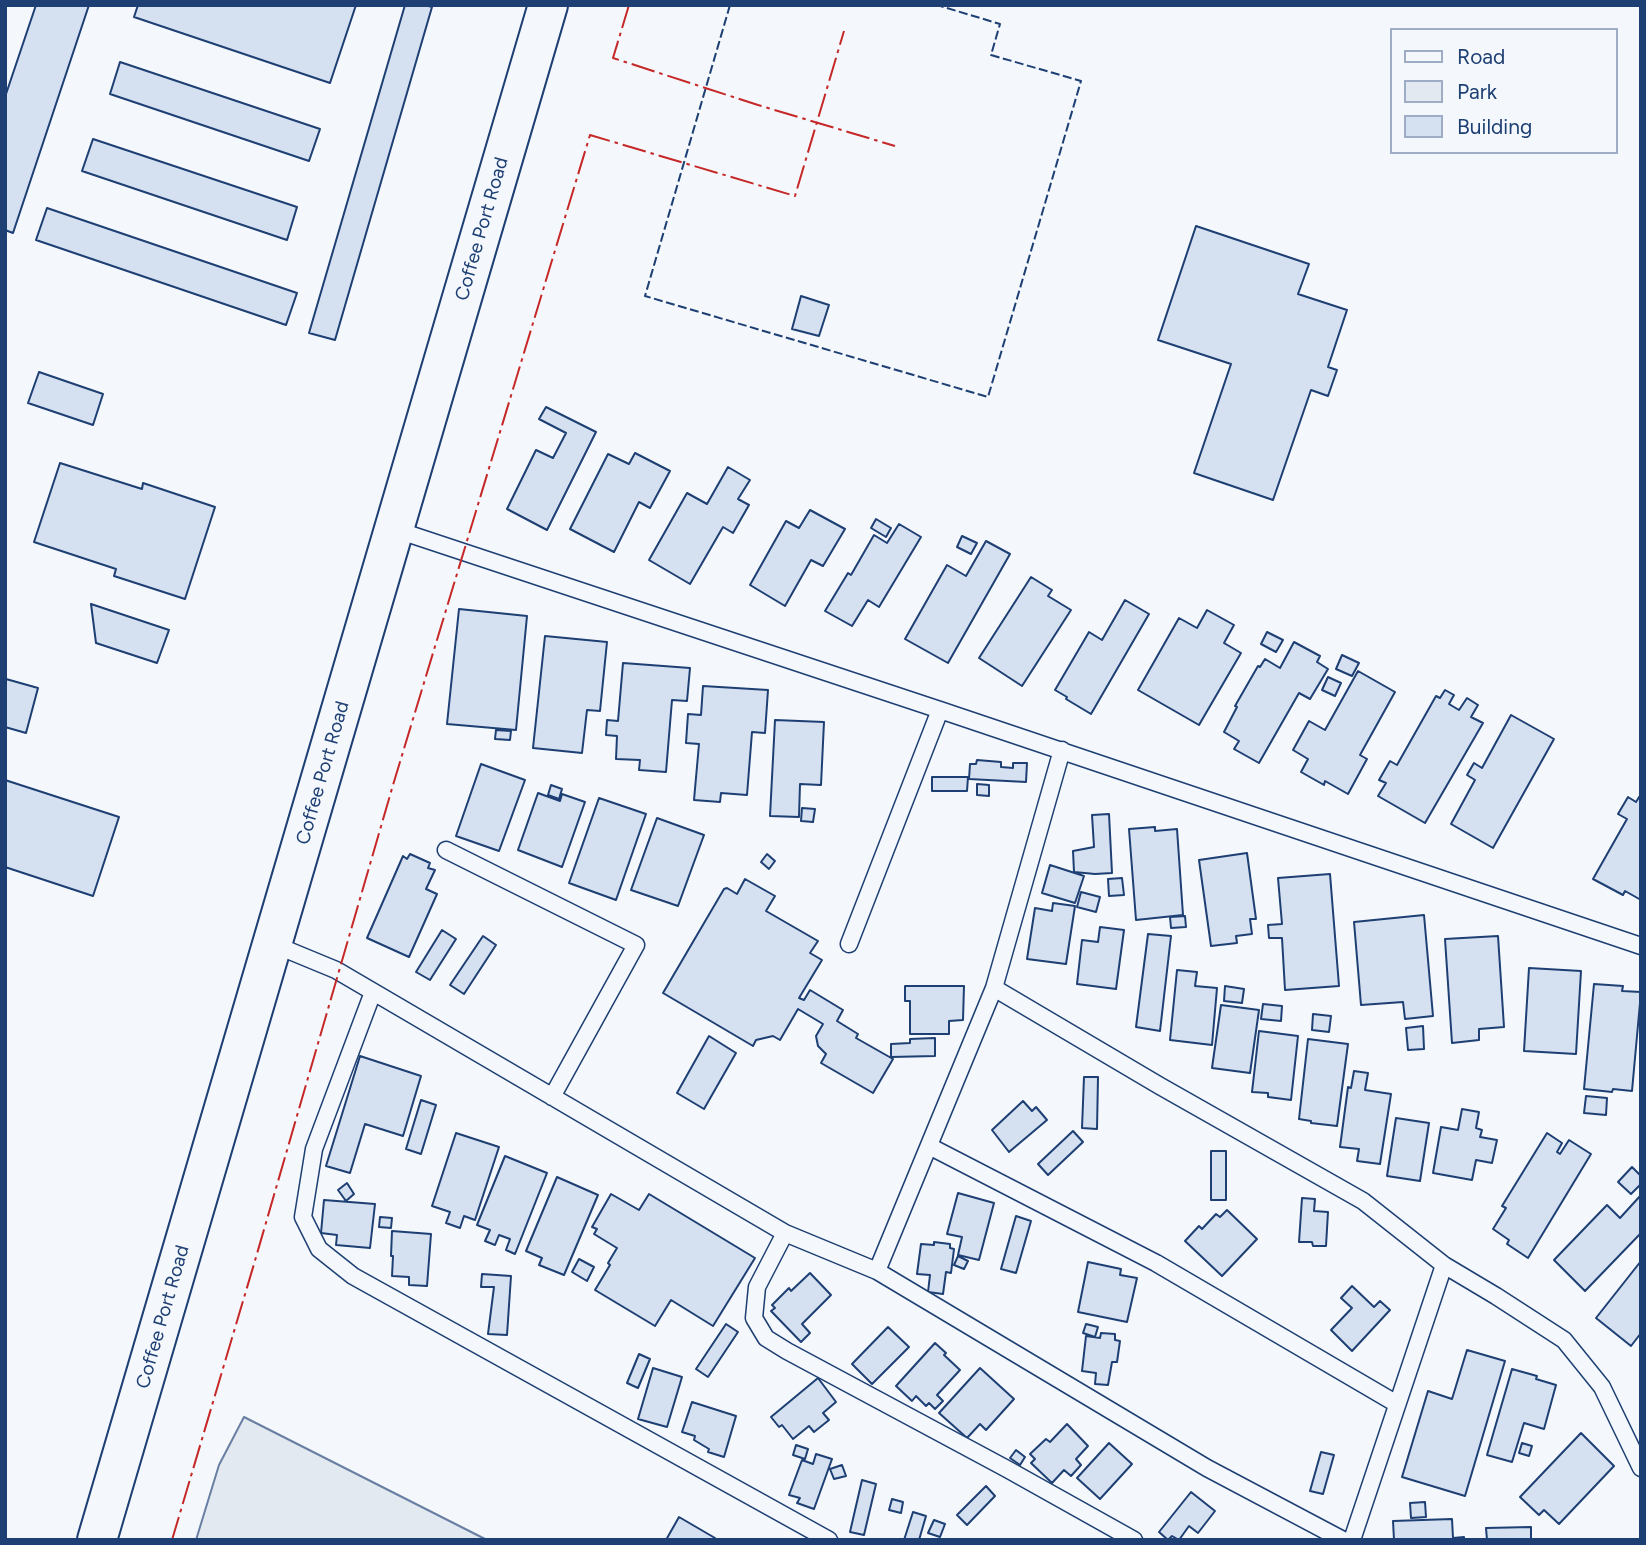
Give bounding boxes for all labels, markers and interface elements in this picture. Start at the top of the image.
legend [1390,28,1618,154]
text: Road [1457,44,1505,69]
text: Park [1457,79,1497,104]
text: Building [1457,114,1532,139]
street label: Coffee Port Road [451,155,513,303]
street label: Coffee Port Road [292,699,354,847]
street label: Coffee Port Road [132,1243,194,1391]

